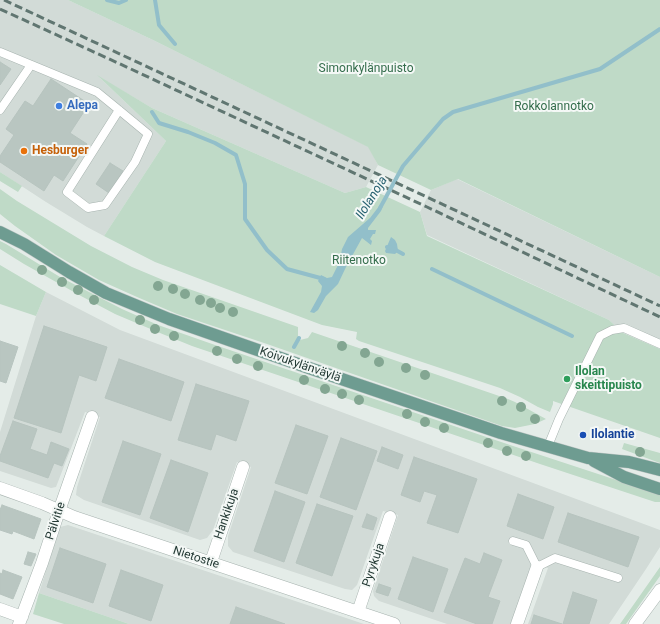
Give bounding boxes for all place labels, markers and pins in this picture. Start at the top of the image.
place label: Alepa [67,99,98,113]
marker: Alepa [54,101,64,111]
place label: Hesburger [32,144,89,158]
marker: Hesburger [19,146,29,156]
place label: Ilolan skeittipuisto [575,365,642,393]
marker: Ilolan skeittipuisto [562,374,572,384]
place label: Ilolantie [591,428,634,442]
marker: Ilolantie [578,430,588,440]

